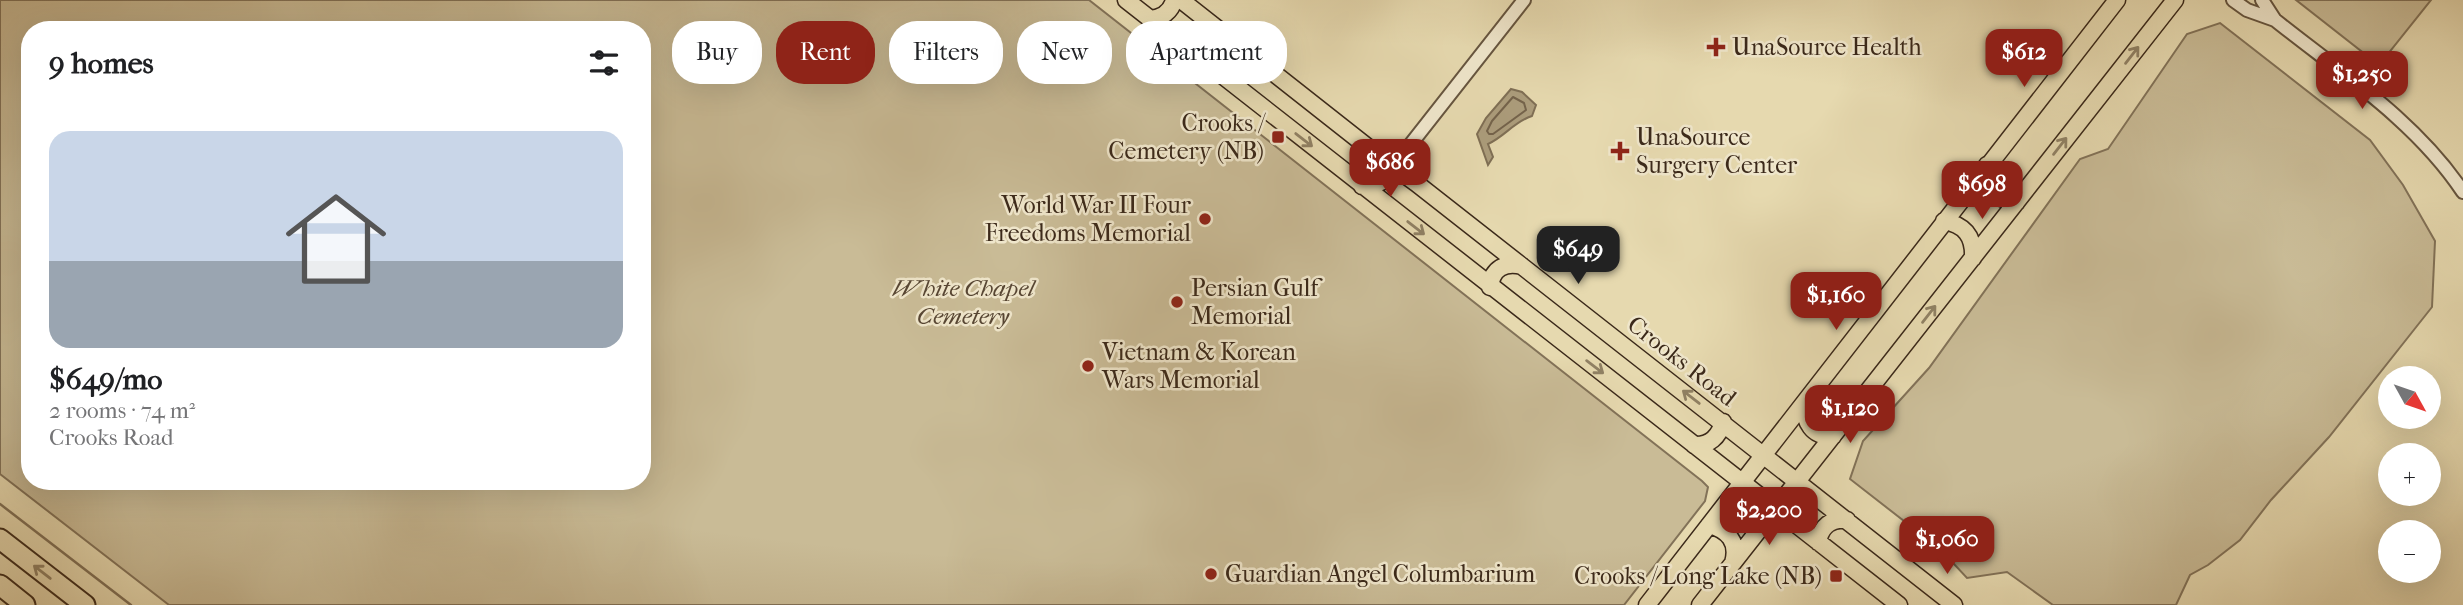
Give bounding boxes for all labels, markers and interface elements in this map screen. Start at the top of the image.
chip: Buy [672,21,762,84]
chip: Rent [776,21,875,84]
chip: Filters [889,21,1003,84]
chip: New [1017,21,1112,84]
chip: Apartment [1126,21,1287,84]
pin: $612 [1983,29,2065,89]
place label: UnaSource Health [1732,33,1922,61]
marker: UnaSource Health [1706,37,1726,57]
text: $612 [2001,38,2047,65]
icon: filters [585,44,623,82]
text: 9 homes [49,46,154,81]
one-way arrow [2125,46,2140,65]
pin: $1,250 [2305,52,2419,111]
text: $1,250 [2332,60,2392,87]
place label: Crooks / Cemetery (NB) [1108,109,1266,165]
place label: UnaSource Surgery Center [1636,123,1798,179]
marker: Crooks / Cemetery (NB) [1270,129,1286,145]
one-way arrow [1294,132,1312,147]
one-way arrow [2053,138,2068,156]
pin: $686 [1349,140,1431,199]
marker: UnaSource Surgery Center [1610,141,1630,161]
text: $686 [1365,148,1415,175]
pin: $698 [1941,162,2023,221]
text: $698 [1958,170,2006,197]
icon: home [273,176,399,302]
place label: World War II Four Freedoms Memorial [985,191,1192,247]
marker: World War II Four Freedoms Memorial [1197,211,1213,227]
one-way arrow [1406,220,1424,235]
pin: $649 [1537,226,1619,286]
text: $649 [1553,235,1603,262]
pin: $1,160 [1779,272,1893,332]
park label: White Chapel Cemetery [892,274,1037,330]
place label: Persian Gulf Memorial [1191,274,1323,330]
text: $1,160 [1807,281,1865,308]
marker: Persian Gulf Memorial [1169,294,1185,310]
one-way arrow [1922,305,1937,323]
street label: Crooks Road [1622,310,1743,413]
place label: Vietnam & Korean Wars Memorial [1101,338,1296,394]
marker: Vietnam & Korean Wars Memorial [1080,358,1096,374]
one-way arrow [1586,360,1604,375]
text: $649/mo [49,362,162,397]
north arrow [2378,366,2441,429]
map controls [2378,366,2441,583]
pin: $1,120 [1793,386,1907,445]
one-way arrow [1682,390,1701,405]
text: $1,120 [1821,394,1879,421]
text: 2 rooms · 74 m² [49,397,195,424]
text: Crooks Road [49,424,174,451]
button: + [2378,443,2441,506]
pin: $2,200 [1712,488,1826,547]
text: $2,200 [1736,496,1802,523]
pin: $1,060 [1890,516,2004,576]
button: − [2378,520,2441,583]
text: $1,060 [1915,525,1979,552]
place label: Guardian Angel Columbarium [1225,560,1535,588]
place label: Crooks / Long Lake (NB) [1574,562,1822,590]
one-way arrow [34,565,52,580]
marker: Guardian Angel Columbarium [1203,566,1219,582]
marker: Crooks / Long Lake (NB) [1828,568,1844,584]

